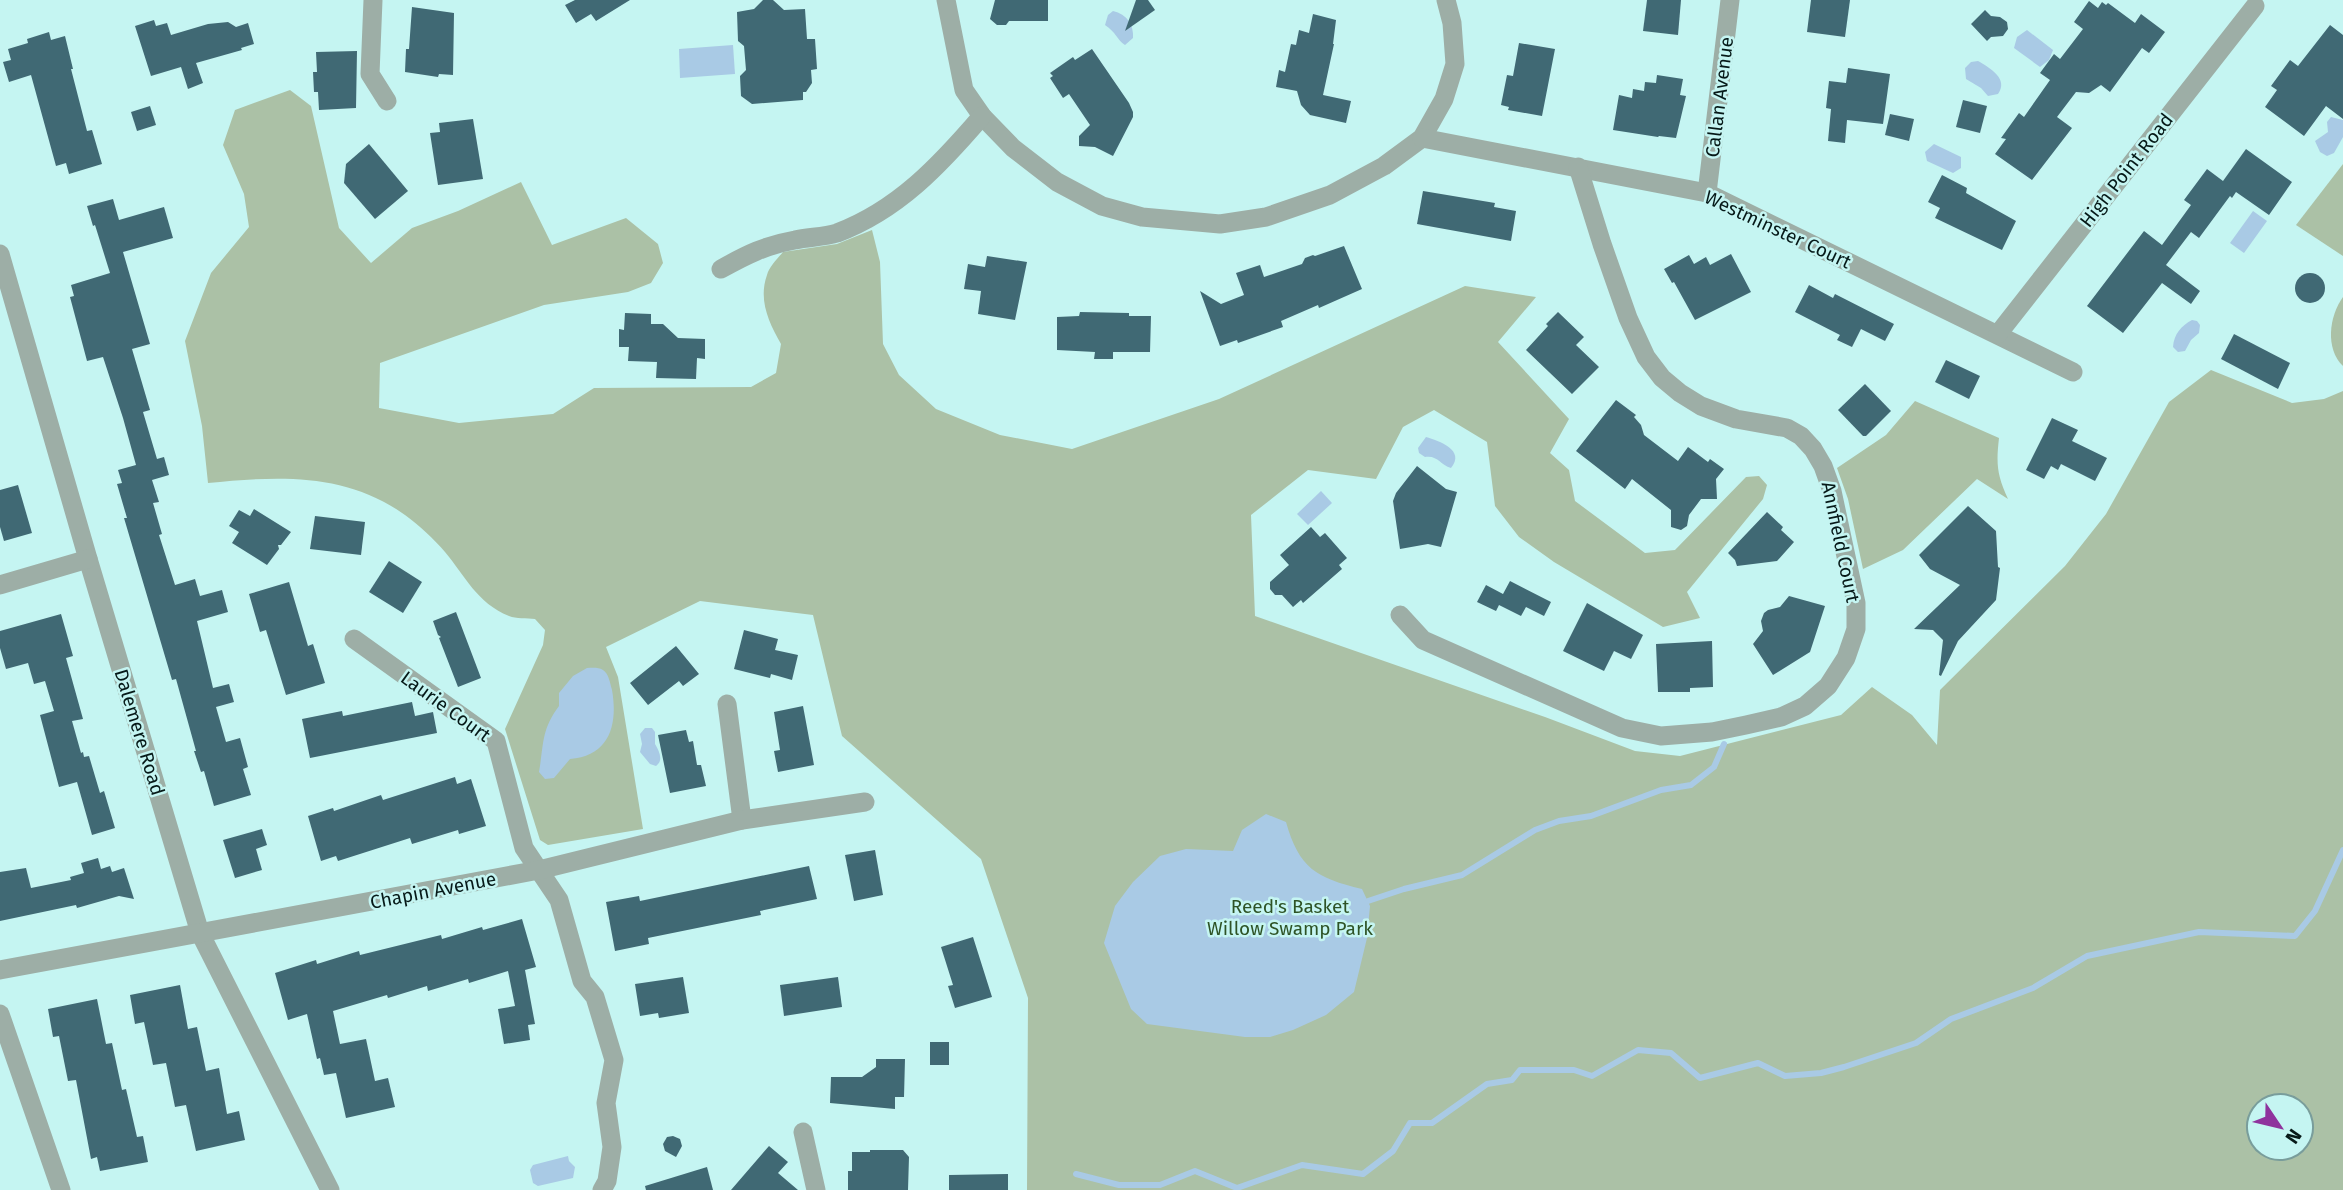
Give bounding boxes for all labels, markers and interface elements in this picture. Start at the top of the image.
street label: Callan Avenue [1701,36,1738,159]
street label: High Point Road [2075,109,2178,232]
street label: Westminster Court [1701,185,1855,274]
street label: Annfield Court [1816,480,1865,605]
street label: Dalemere Road [109,666,170,798]
street label: Laurie Court [396,666,495,747]
street label: Chapin Avenue [368,867,498,914]
park label: Reed's Basket Willow Swamp Park [1207,895,1373,940]
north arrow [2245,1092,2315,1162]
text: N [2280,1125,2307,1148]

